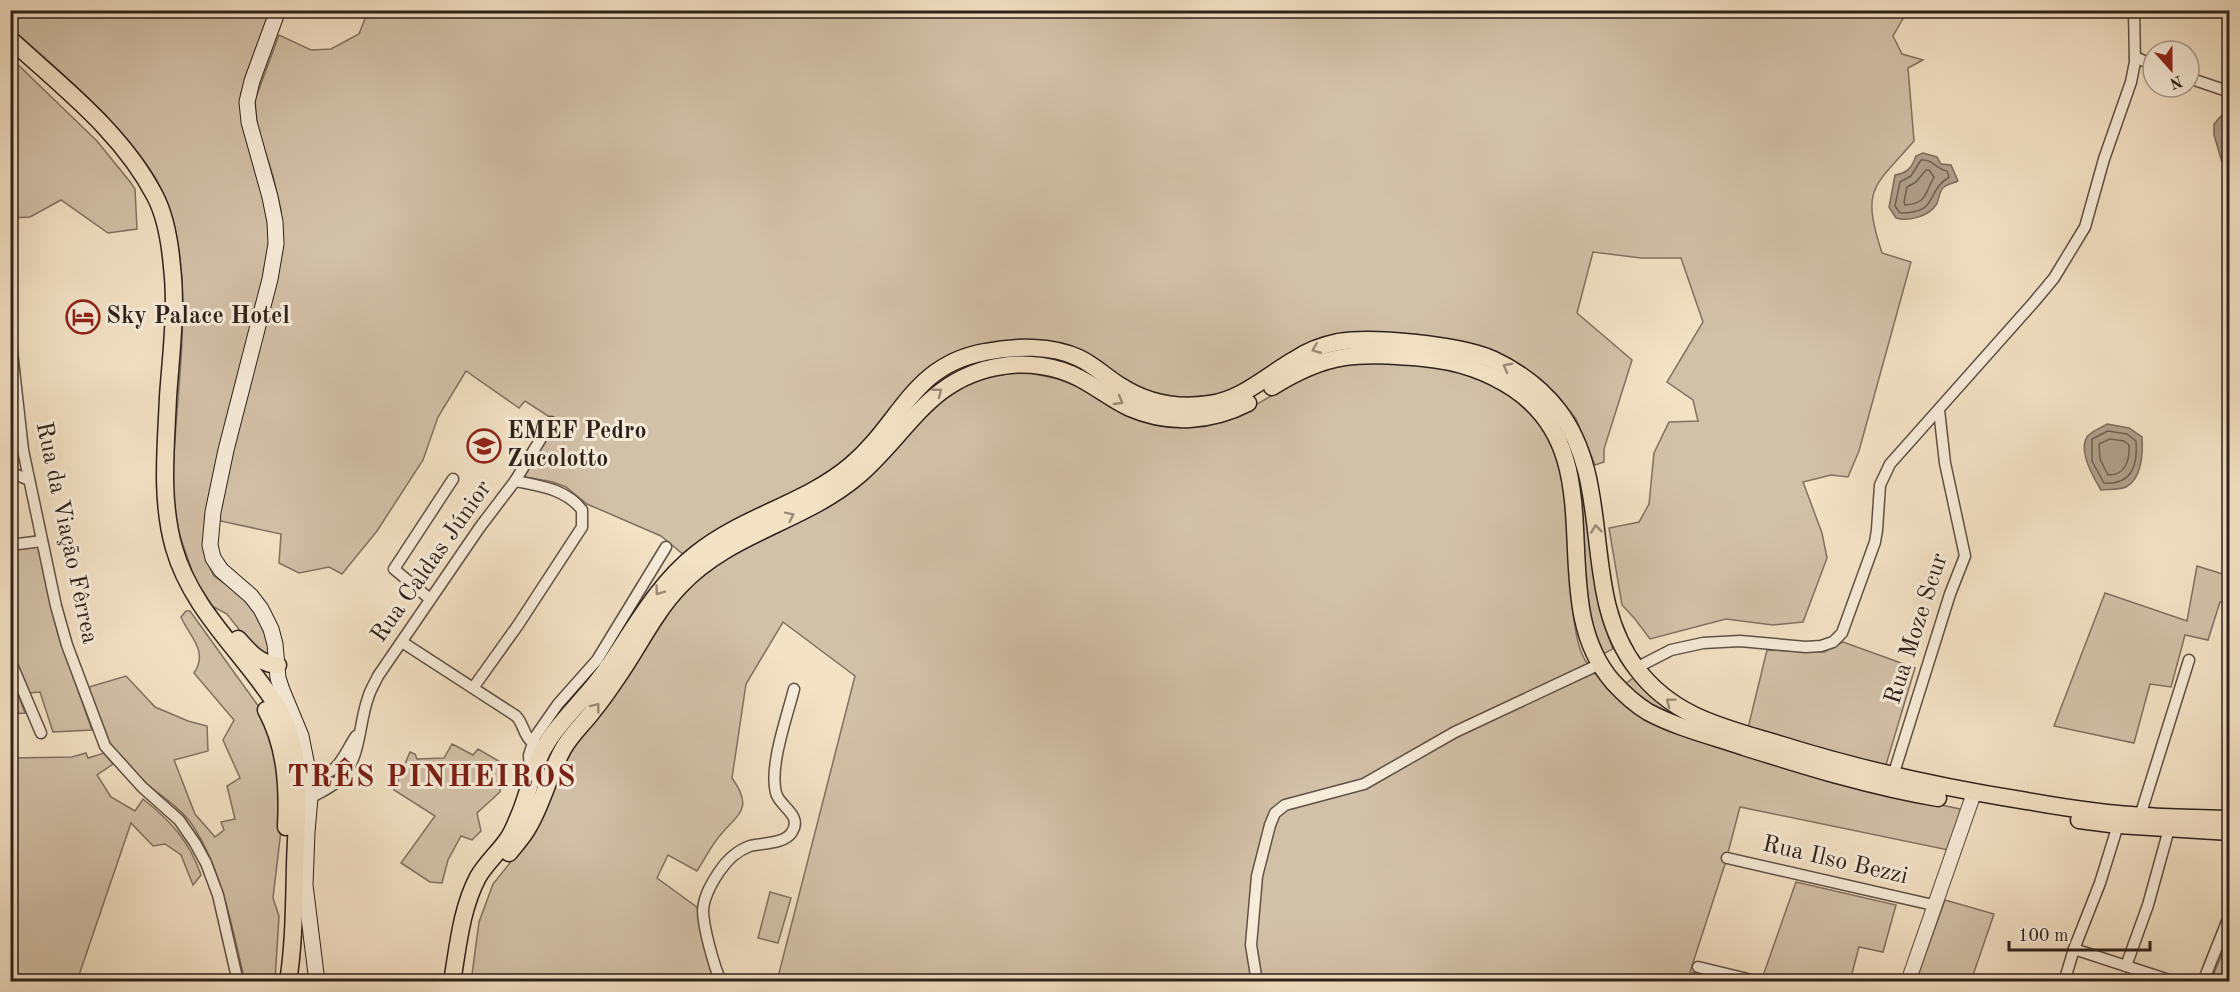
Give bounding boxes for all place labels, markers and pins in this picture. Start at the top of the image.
hotel icon: Sky Palace Hotel [65,299,101,335]
place label: Sky Palace Hotel [106,305,290,329]
place label: EMEF Pedro Zucolotto [507,420,647,472]
school or university icon: EMEF Pedro Zucolotto [466,428,502,464]

